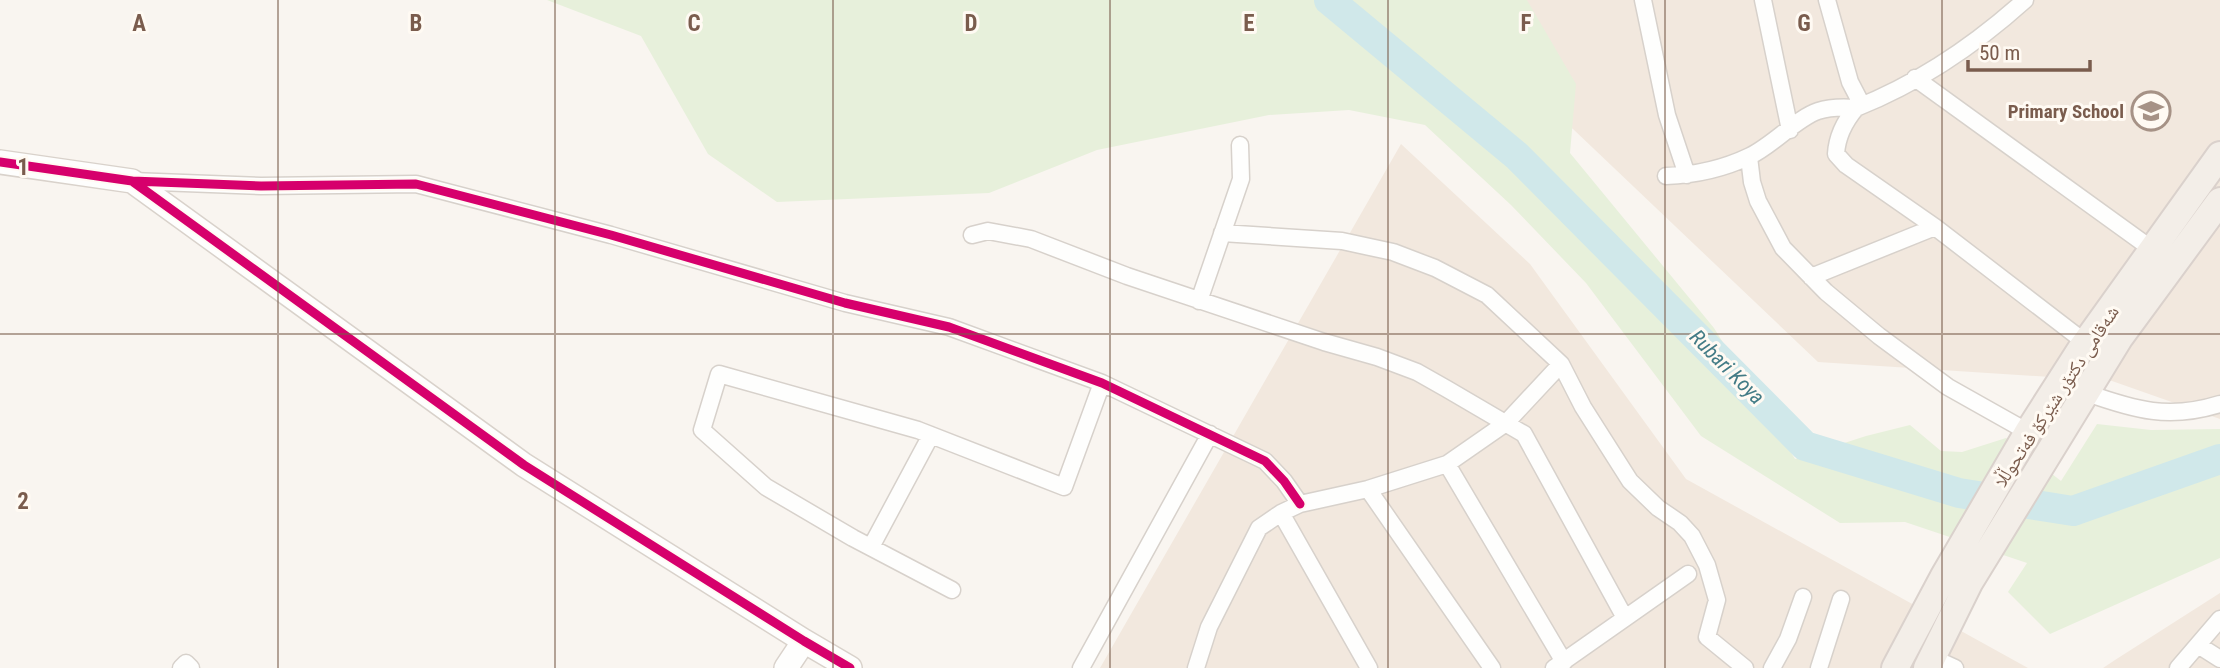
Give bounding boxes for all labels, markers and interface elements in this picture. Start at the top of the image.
text: A [132,10,146,37]
text: B [410,10,422,37]
text: C [687,10,701,37]
text: D [965,10,978,37]
text: E [1243,10,1255,37]
text: F [1521,10,1532,37]
text: G [1797,10,1811,37]
scale bar [1968,28,2090,72]
text: 50 m [1979,41,2020,65]
school or university icon: Primary School [2130,90,2172,132]
place label: Primary School [2008,100,2124,123]
text: 1 [17,154,29,181]
street label: شەقامی دکتۆر شێرکۆ فەتحوڵڵا [1989,301,2124,491]
water label: Rubari Koya [1685,325,1769,409]
text: 2 [17,488,29,515]

